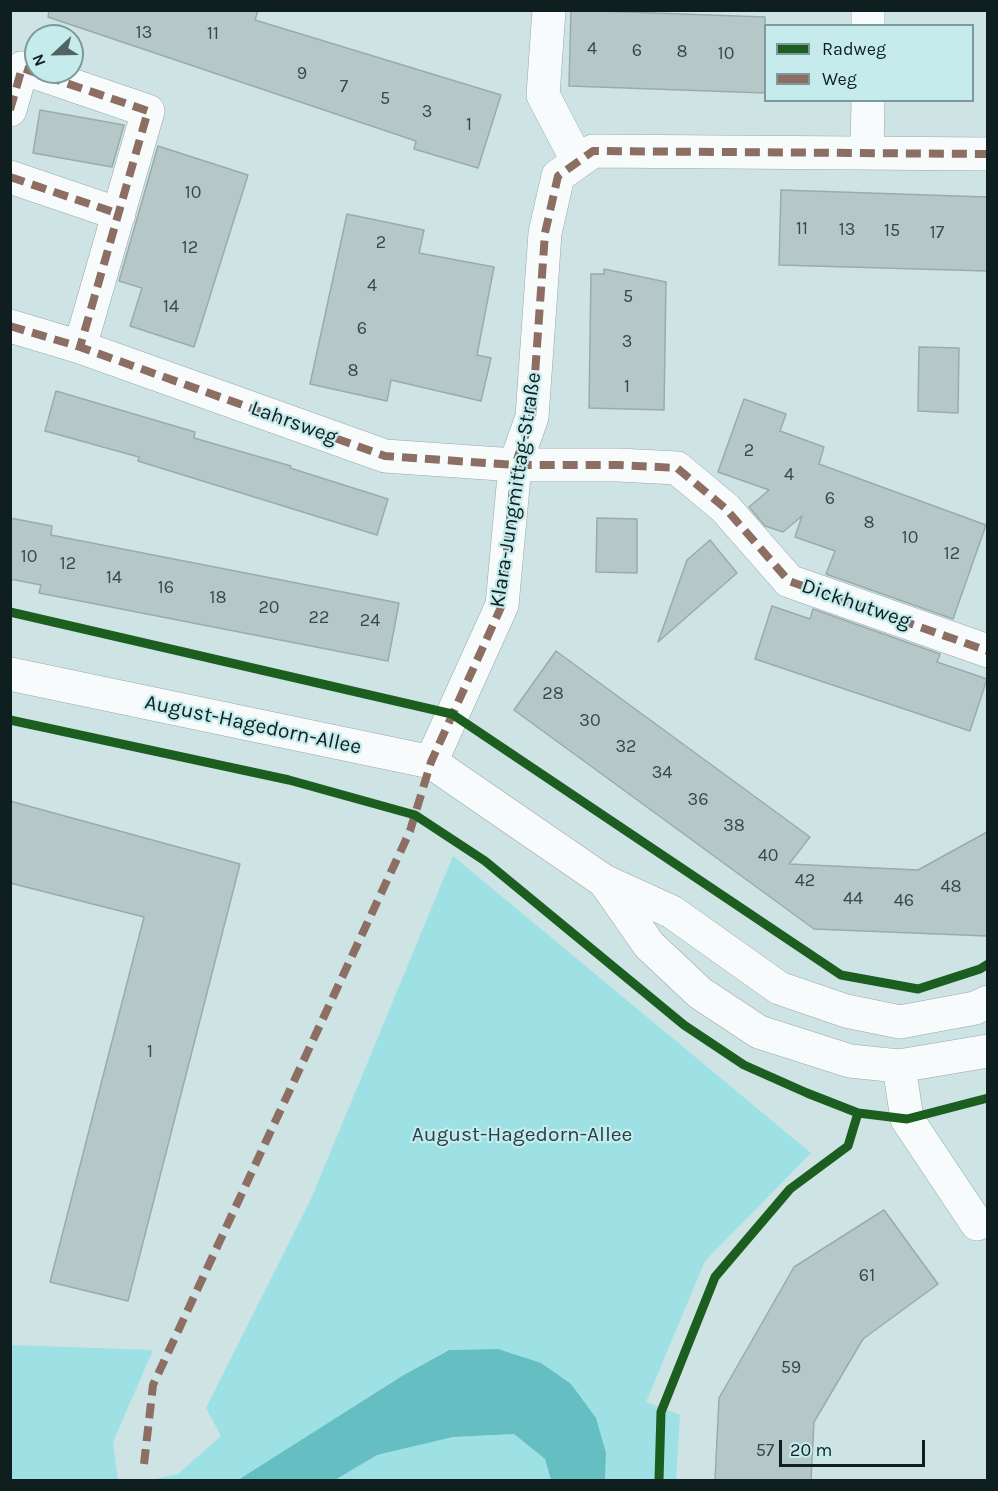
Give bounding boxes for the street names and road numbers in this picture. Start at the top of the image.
street label: Klara-Jungmittag-Straße [485,370,547,610]
street label: Lahrsweg [247,396,341,450]
street label: Dickhutweg [798,574,914,634]
street label: August-Hagedorn-Allee [142,690,364,760]

